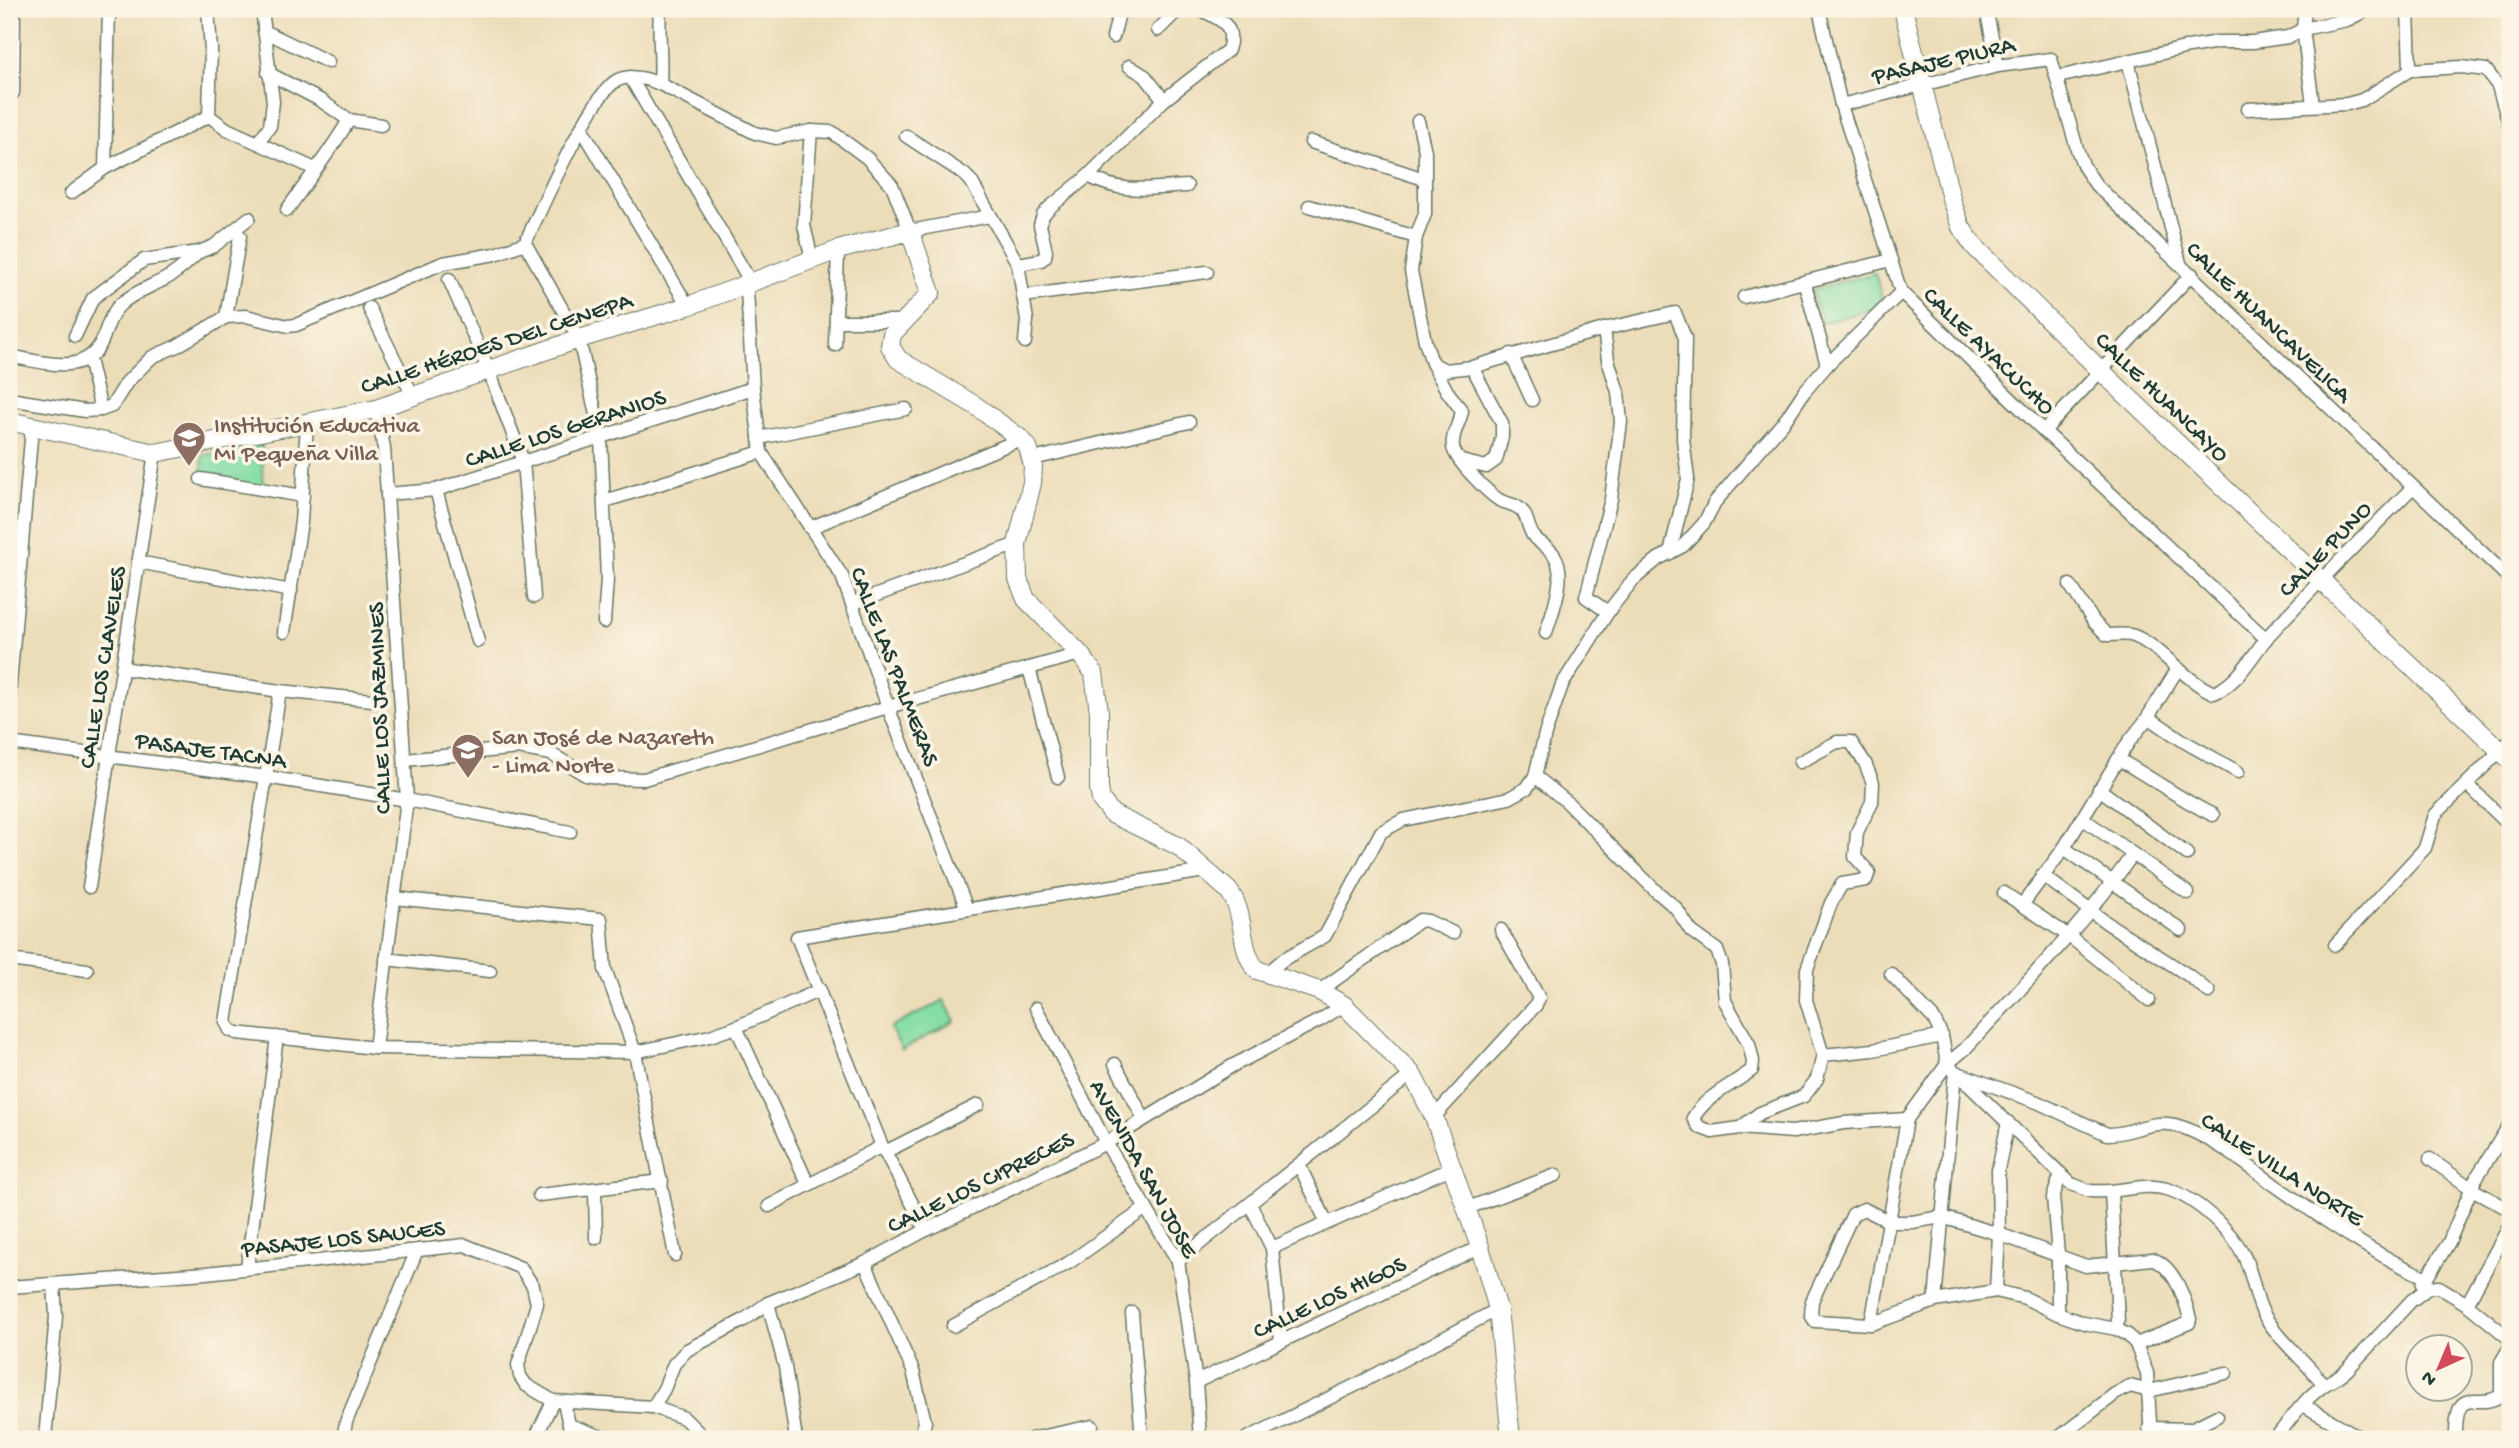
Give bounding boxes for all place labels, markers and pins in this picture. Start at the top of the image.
place label: Institución Educativa Mi Pequeña Villa [214,413,420,470]
school or university icon: Institución Educativa Mi Pequeña Villa [170,419,208,468]
place label: San José de Nazareth - Lima Norte [492,725,714,782]
school or university icon: San José de Nazareth - Lima Norte [449,731,487,780]

